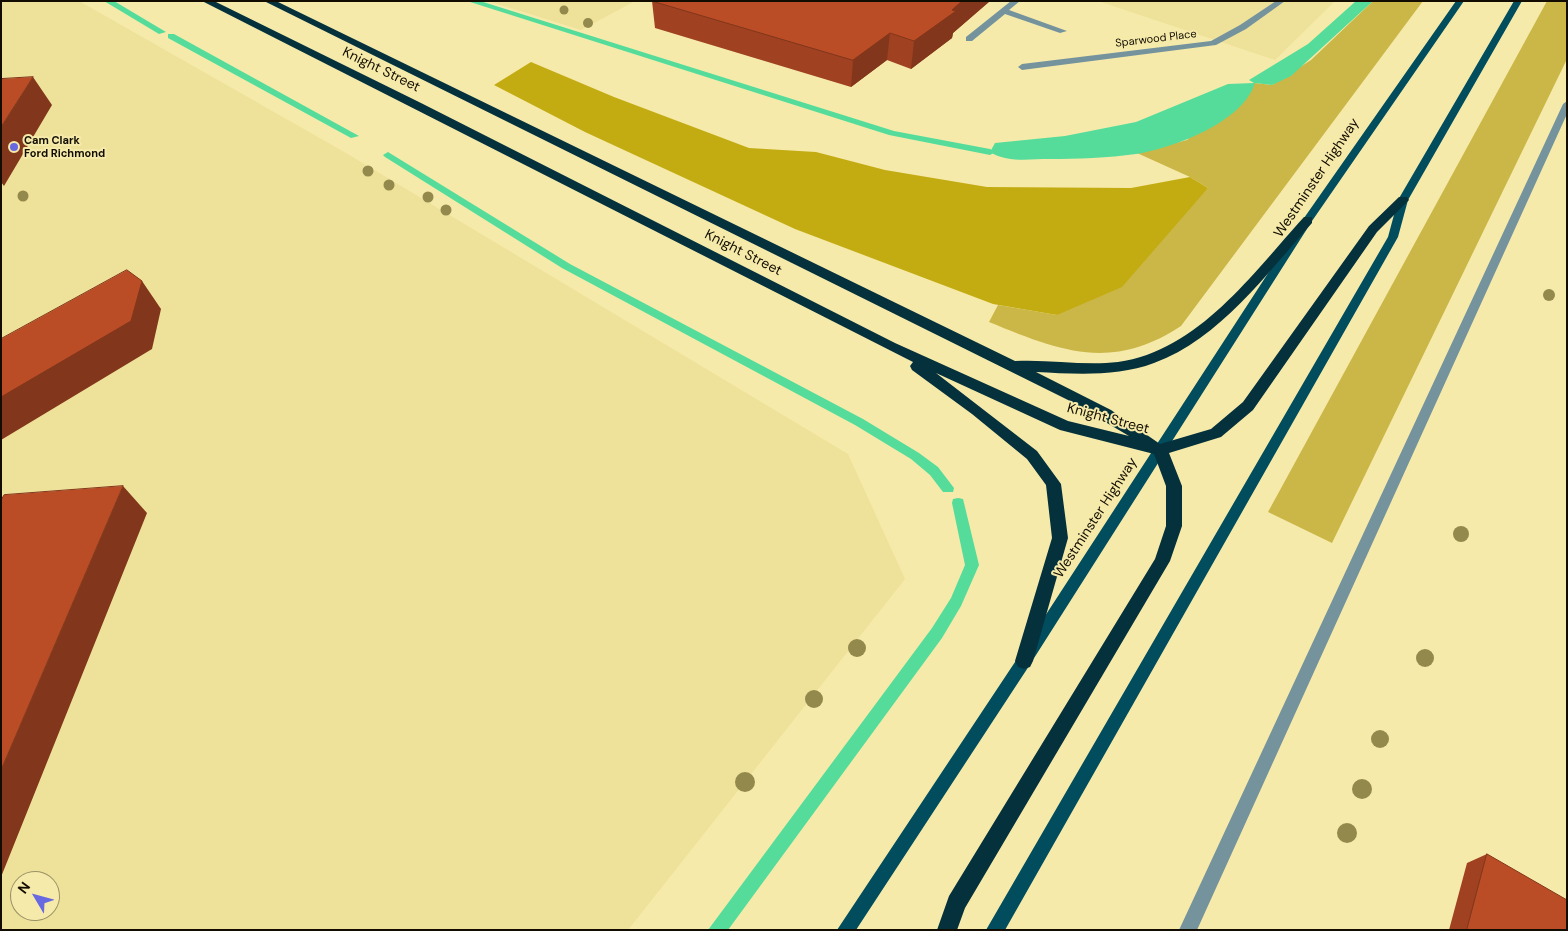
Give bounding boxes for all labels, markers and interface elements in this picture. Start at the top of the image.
street label: Sparwood Place [1115,27,1197,51]
street label: Knight Street [339,44,423,96]
street label: Westminster Highway [1271,115,1363,241]
place label: Cam Clark Ford Richmond [24,134,105,160]
marker: Cam Clark Ford Richmond [8,141,20,153]
street label: Knight Street [702,226,784,280]
street label: Knight Street [1065,400,1151,438]
street label: Westminster Highway [1051,455,1141,581]
north arrow [10,871,60,921]
text: N [14,878,34,897]

